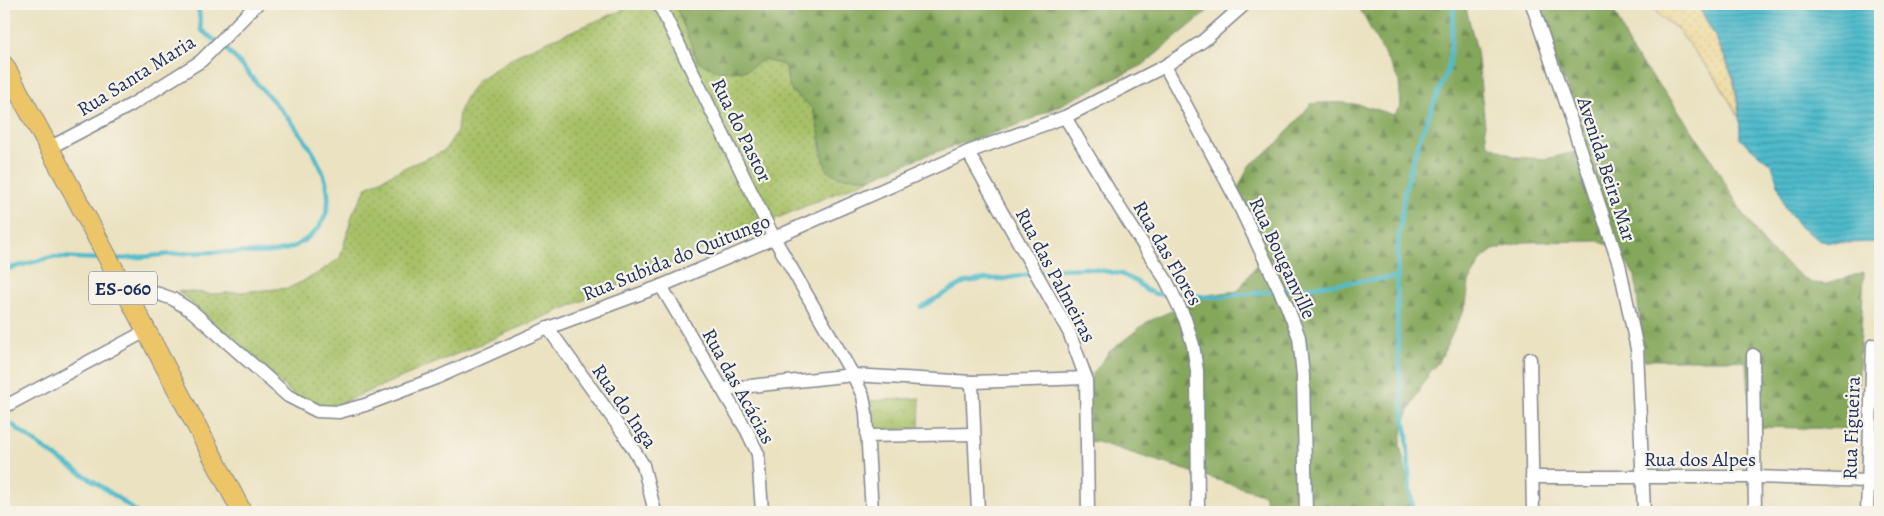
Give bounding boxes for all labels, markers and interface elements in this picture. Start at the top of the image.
street label: Rua Santa Maria [72,28,201,123]
street label: Rua do Pastor [705,74,779,187]
street label: Avenida Beira Mar [1570,93,1643,245]
street label: Rua Bouganville [1243,193,1323,323]
street label: Rua das Flores [1127,196,1209,311]
street label: Rua das Palmeiras [1009,203,1102,347]
street label: Rua Subida do Quitungo [578,207,774,308]
road number: ES-060 [89,272,157,304]
street label: Rua das Acácias [696,324,781,449]
street label: Rua do Inga [586,359,664,454]
street label: Rua Figueira [1836,375,1867,480]
street label: Rua dos Alpes [1644,446,1756,473]

